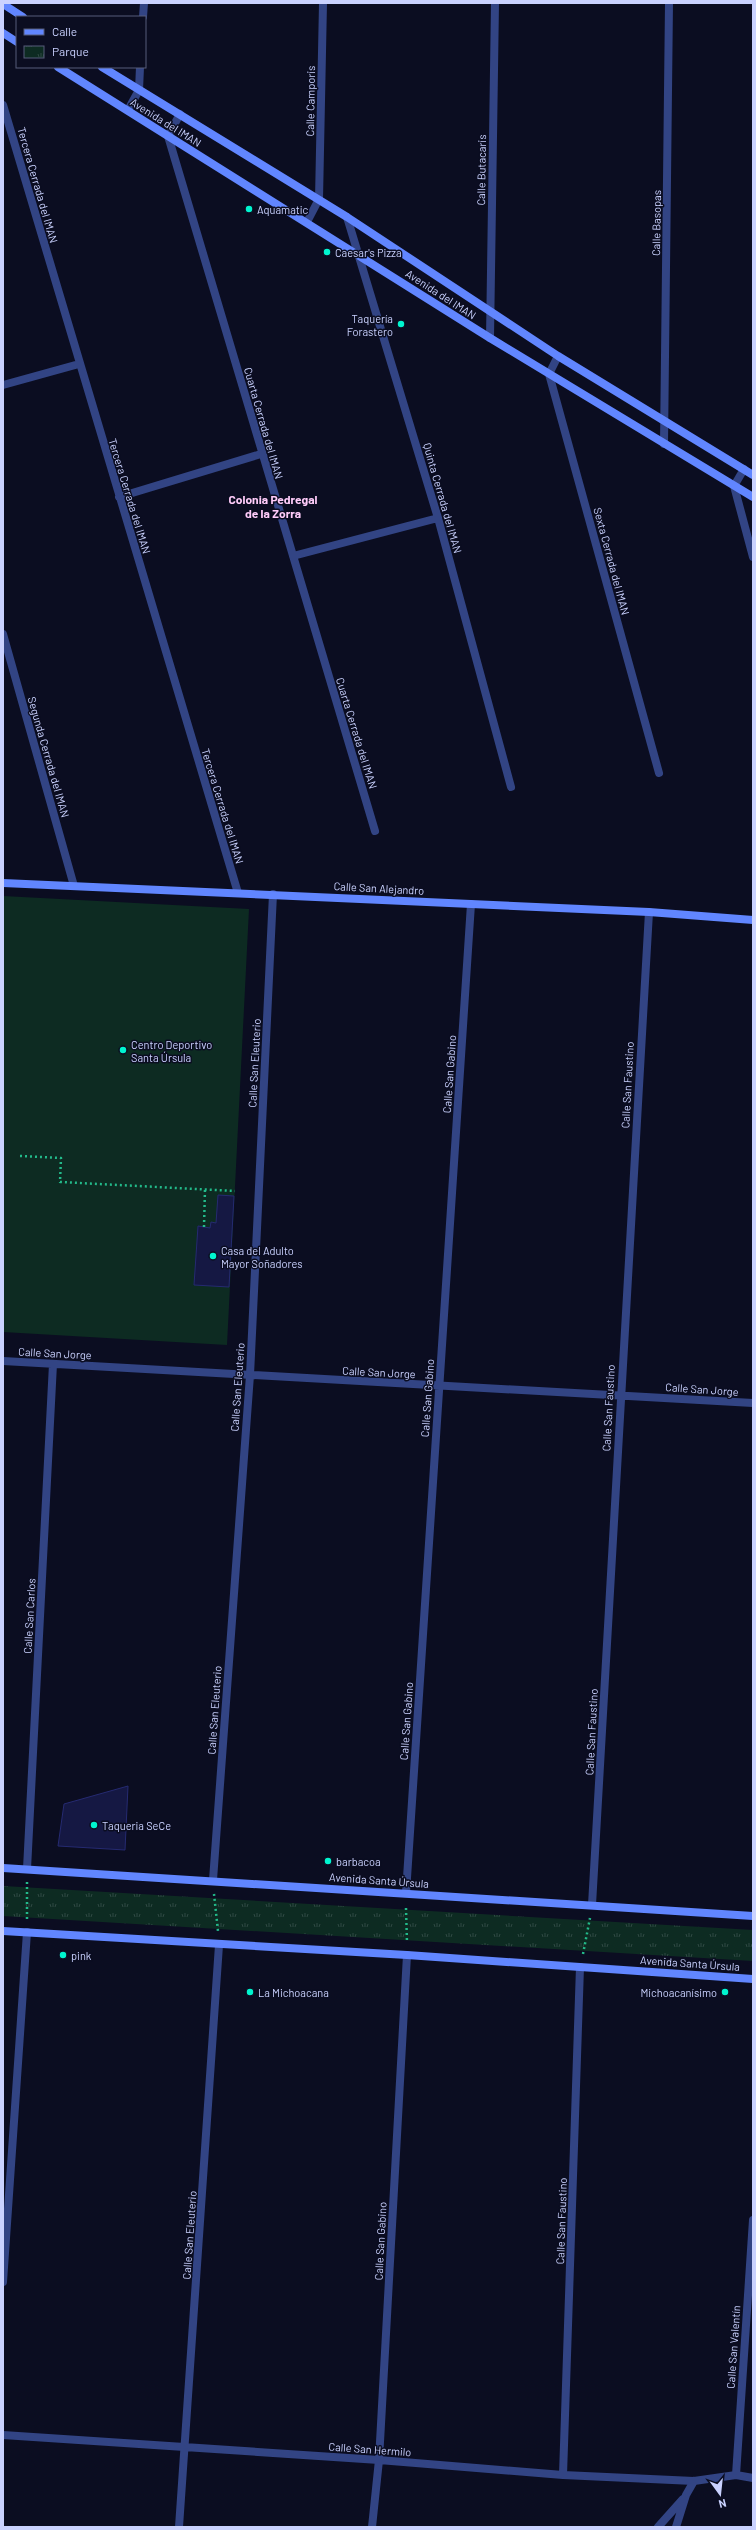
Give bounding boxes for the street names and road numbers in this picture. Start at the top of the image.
street label: Calle Camporis [303,66,317,136]
street label: Avenida del IMAN [128,95,204,149]
street label: Tercera Cerrada del IMAN [15,126,61,244]
street label: Calle Butacaris [474,134,488,206]
street label: Calle Basopas [649,190,663,256]
street label: Avenida del IMAN [403,266,479,322]
street label: Cuarta Cerrada del IMAN [242,366,286,480]
street label: Tercera Cerrada del IMAN [106,437,154,555]
street label: Quinta Cerrada del IMAN [421,441,465,555]
street label: Sexta Cerrada del IMAN [591,506,633,616]
street label: Cuarta Cerrada del IMAN [334,676,380,790]
street label: Segunda Cerrada del IMAN [26,695,72,819]
street label: Tercera Cerrada del IMAN [199,747,247,865]
street label: Calle San Alejandro [333,879,425,897]
street label: Calle San Eleuterio [245,1018,263,1108]
street label: Calle San Gabino [440,1034,458,1114]
street label: Calle San Faustino [618,1041,636,1129]
street label: Calle San Eleuterio [227,1342,247,1432]
street label: Calle San Jorge [18,1345,92,1361]
street label: Calle San Gabino [418,1358,436,1438]
street label: Calle San Jorge [342,1364,416,1380]
street label: Calle San Faustino [599,1364,617,1452]
street label: Calle San Jorge [665,1380,739,1398]
street label: Calle San Carlos [21,1578,37,1654]
street label: Calle San Eleuterio [204,1665,224,1755]
street label: Calle San Gabino [397,1681,415,1761]
street label: Calle San Faustino [582,1688,600,1776]
street label: Avenida Santa Úrsula [329,1870,429,1890]
street label: Avenida Santa Úrsula [640,1953,740,1973]
street label: Calle San Faustino [553,2177,569,2265]
street label: Calle San Eleuterio [179,2190,199,2280]
street label: Calle San Gabino [371,2201,389,2281]
street label: Calle San Valentín [724,2305,742,2389]
street label: Calle San Hermilo [328,2440,412,2458]

